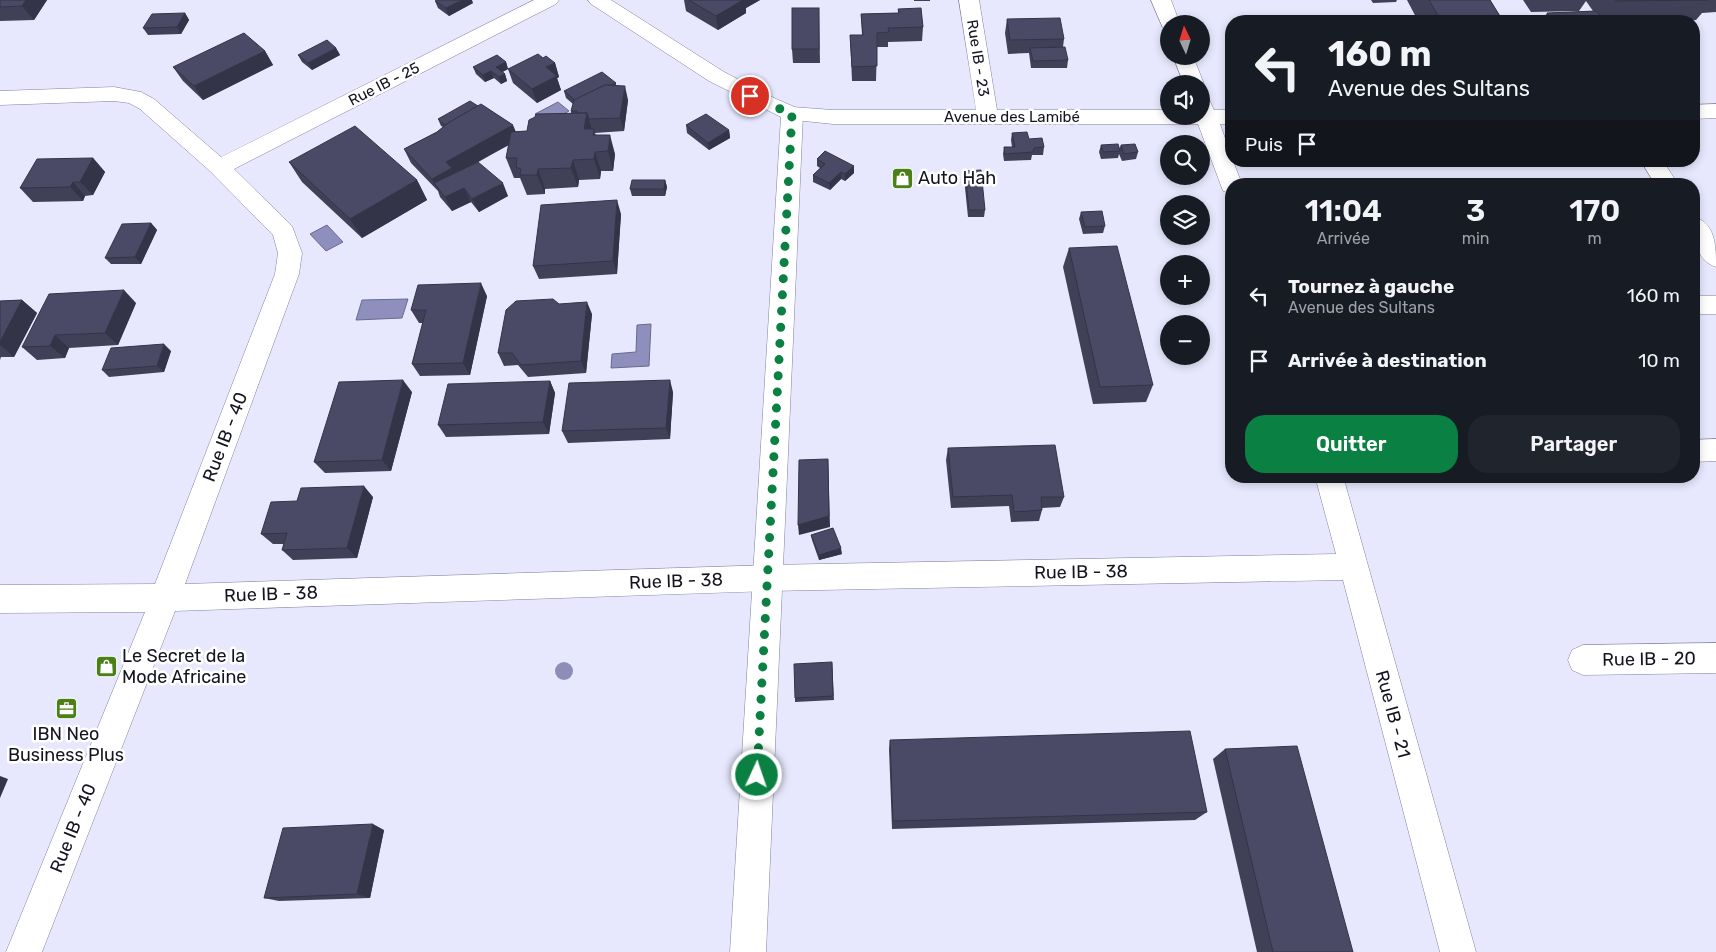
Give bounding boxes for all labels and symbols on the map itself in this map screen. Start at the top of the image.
north arrow [1160,15,1210,65]
street label: Rue IB - 23 [963,18,993,98]
street label: Rue IB - 25 [345,58,423,110]
pin [729,75,771,117]
street label: Avenue des Lamibé [944,108,1080,126]
shop icon: Auto Hah [890,166,914,190]
place label: Auto Hah [918,167,996,189]
street label: Rue IB - 40 [198,389,252,485]
street label: Rue IB - 38 [1034,560,1128,584]
street label: Rue IB - 38 [629,568,723,594]
street label: Rue IB - 38 [224,581,318,607]
place label: Le Secret de la Mode Africaine [122,645,246,688]
street label: Rue IB - 20 [1602,647,1696,671]
shop icon: Le Secret de la Mode Africaine [94,654,118,678]
street label: Rue IB - 21 [1371,668,1415,760]
office icon: IBN Neo Business Plus [54,697,78,721]
place label: IBN Neo Business Plus [8,723,124,766]
position arrow [730,748,782,800]
street label: Rue IB - 40 [45,780,101,876]

